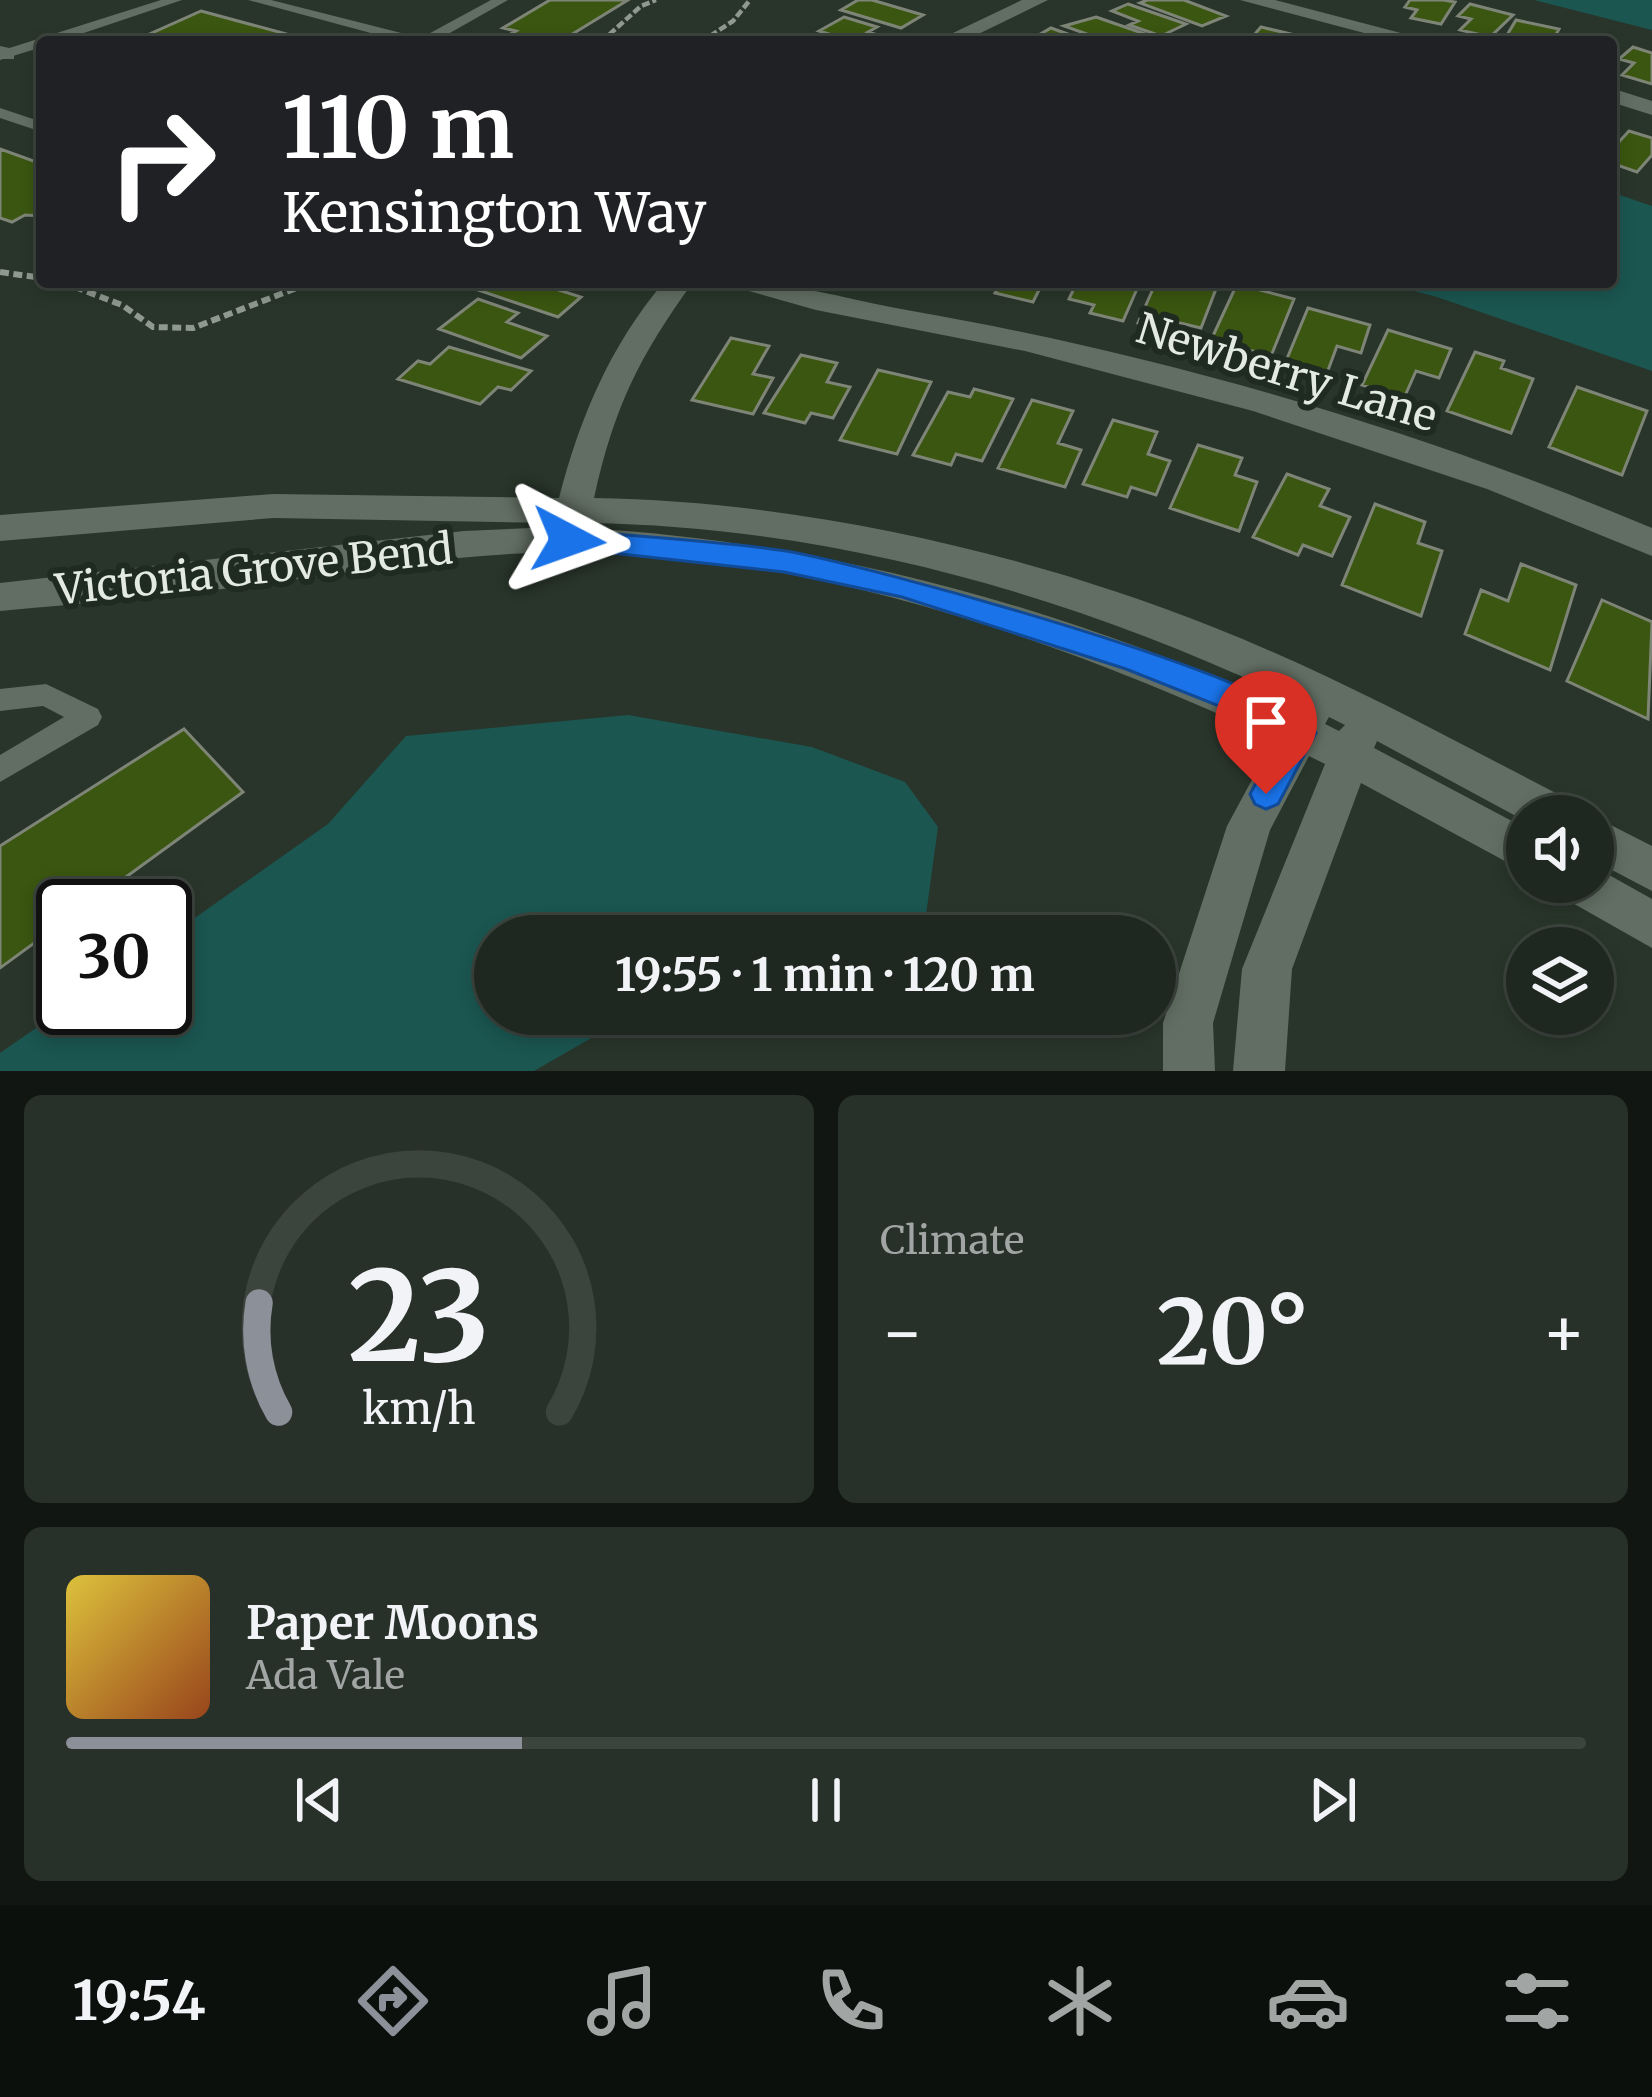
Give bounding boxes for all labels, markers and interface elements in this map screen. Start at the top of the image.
text: 110 m [282,75,514,181]
icon: right [84,84,240,240]
text: Kensington Way [282,179,706,247]
street label: Newberry Lane [1131,302,1443,442]
position arrow [505,477,631,603]
street label: Victoria Grove Bend [52,522,455,616]
pin [1215,671,1317,794]
icon: arrive [1233,689,1299,755]
map controls [1506,795,1614,1035]
button: sound [1506,795,1614,903]
speed limit sign: 30 [36,879,192,1035]
button: layers [1506,927,1614,1035]
text: 19:55 · 1 min · 120 m [615,947,1035,1003]
text: Climate [880,1216,1024,1265]
text: 23 [348,1238,490,1395]
text: 20° [1157,1275,1309,1389]
text: − [880,1291,924,1374]
text: + [1542,1291,1586,1374]
text: km/h [362,1382,476,1436]
text: Paper Moons [246,1595,539,1651]
text: Ada Vale [246,1651,405,1700]
icon: previous [286,1767,352,1833]
icon: pause [793,1767,859,1833]
icon: next [1300,1767,1366,1833]
icon: directions [351,1959,435,2043]
icon: music [580,1959,664,2043]
icon: phone [809,1959,893,2043]
icon: climate [1038,1959,1122,2043]
icon: car [1266,1959,1350,2043]
icon: filters [1495,1959,1579,2043]
text: 19:54 [72,1967,206,2035]

